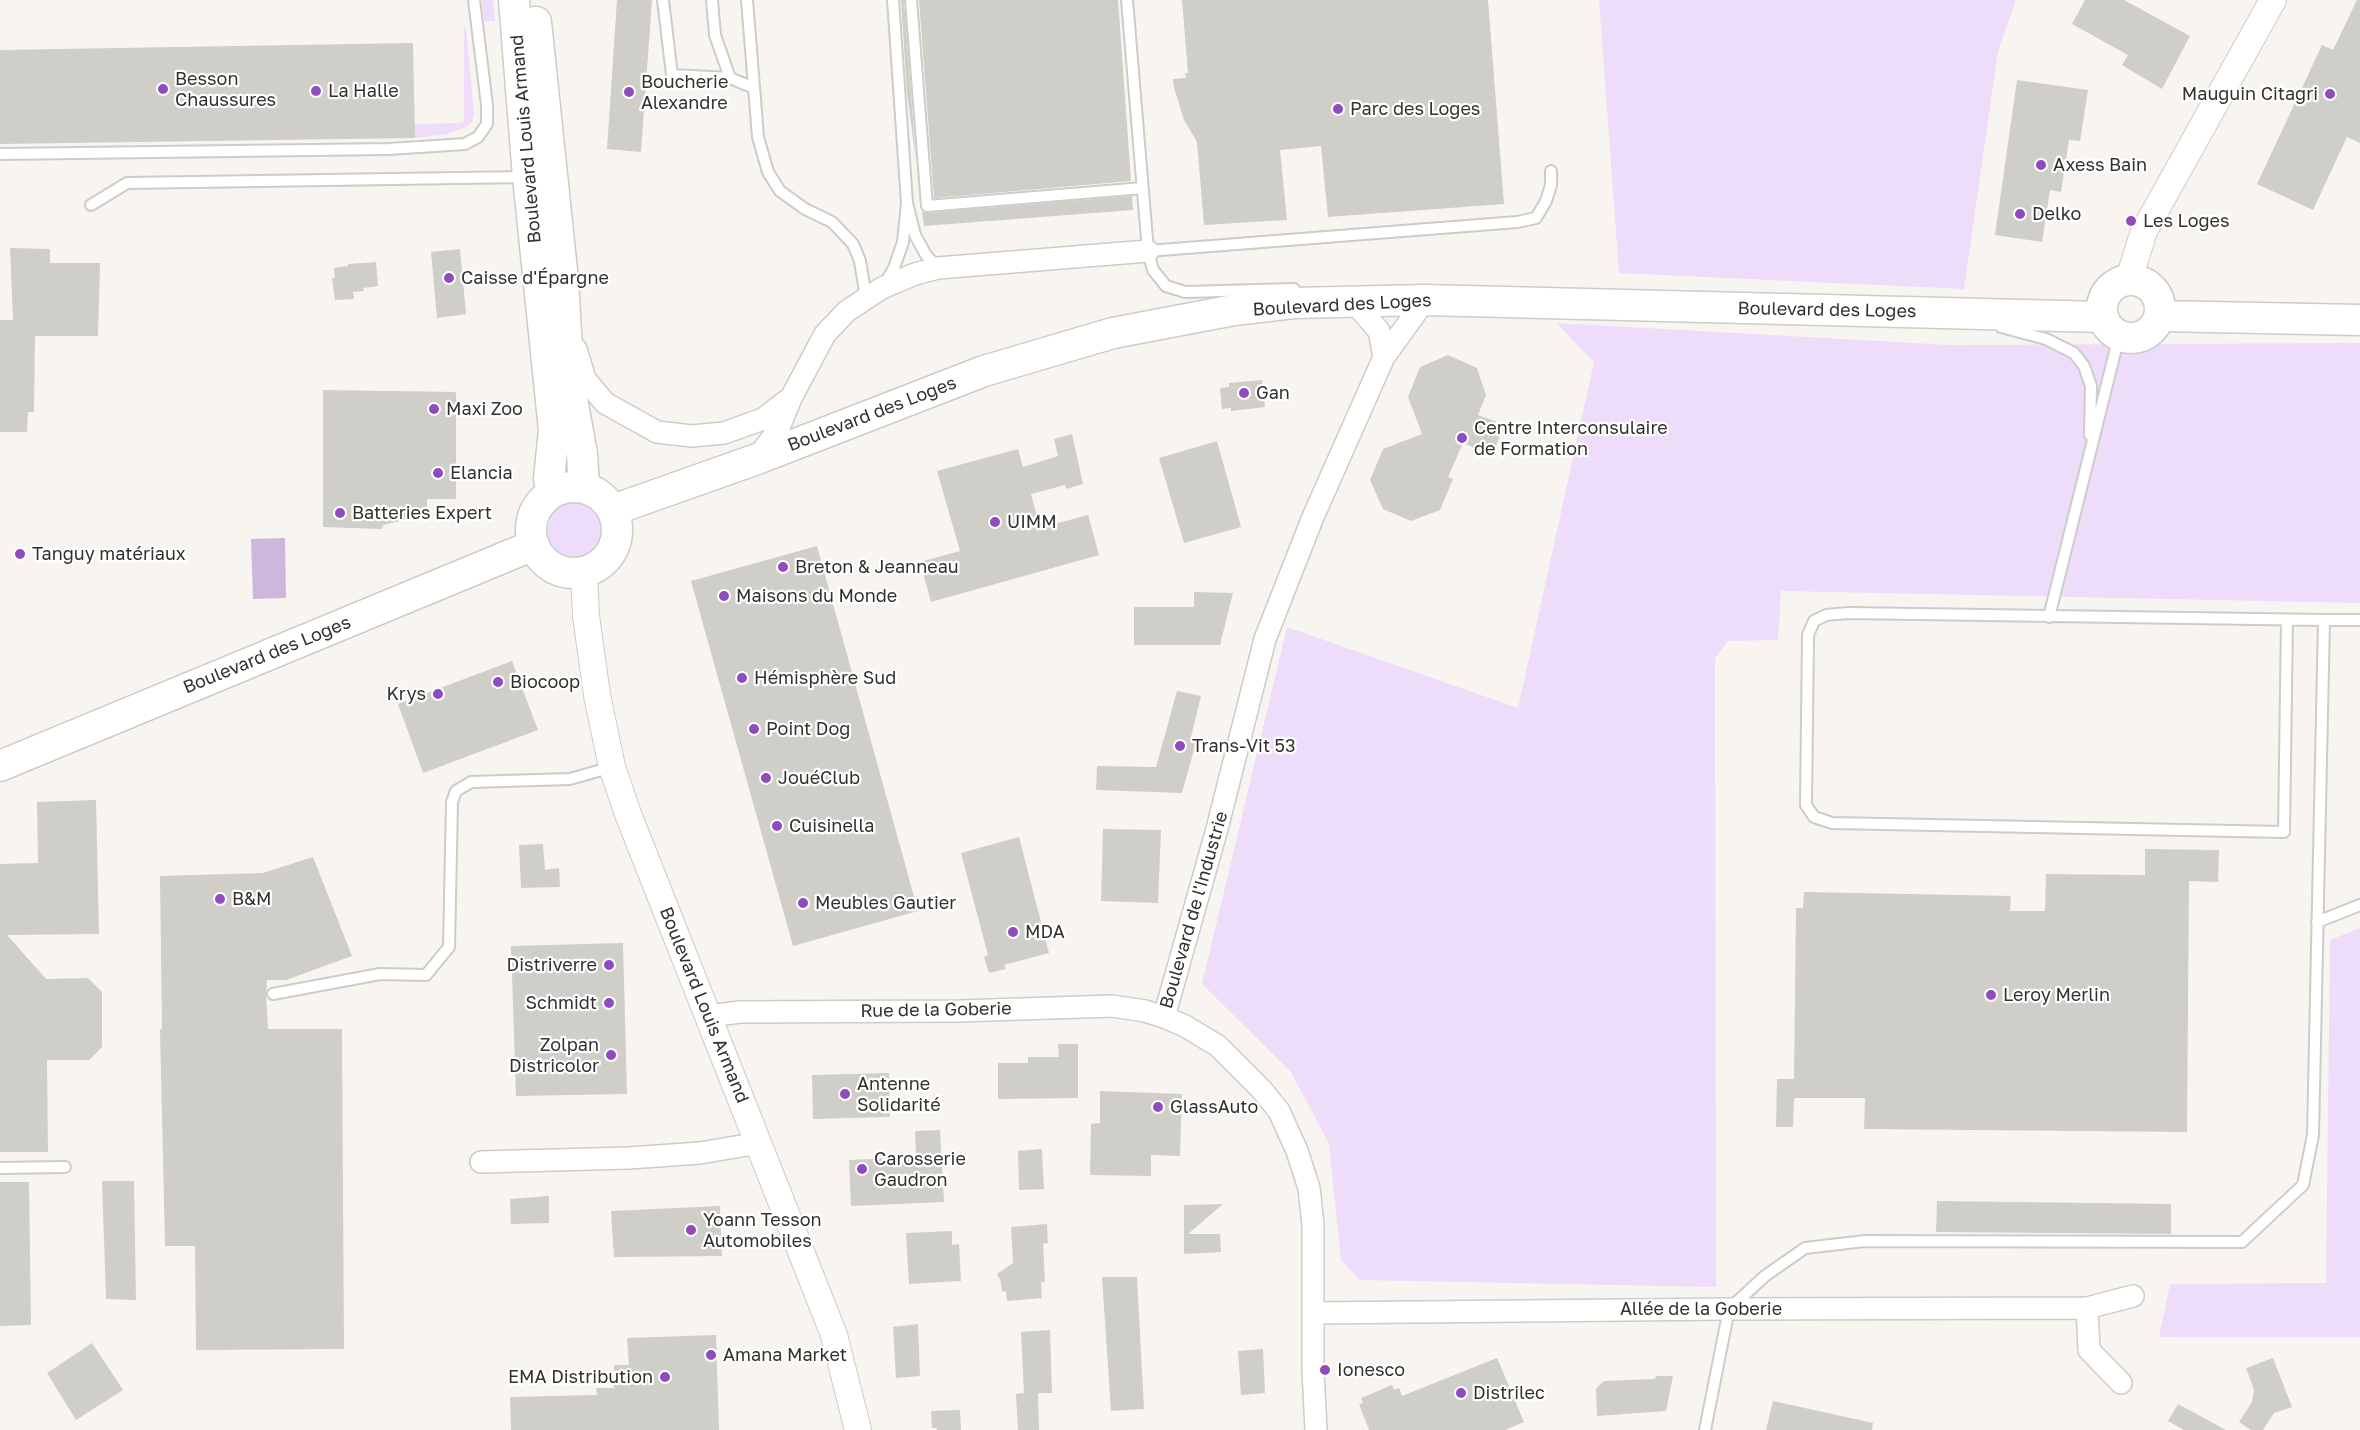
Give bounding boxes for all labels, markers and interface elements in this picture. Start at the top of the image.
street label: Boulevard Louis Armand [506,34,546,244]
place label: Besson Chaussures [175,68,276,110]
place label: Boucherie Alexandre [641,71,728,113]
place label: La Halle [328,80,399,102]
marker: Besson Chaussures [156,82,170,96]
place label: Mauguin Citagri [2182,83,2318,105]
marker: La Halle [309,84,323,98]
marker: Boucherie Alexandre [622,85,636,99]
marker: Mauguin Citagri [2323,87,2337,101]
place label: Parc des Loges [1350,98,1480,120]
marker: Parc des Loges [1331,102,1345,116]
place label: Axess Bain [2053,154,2147,176]
marker: Axess Bain [2034,158,2048,172]
place label: Delko [2032,203,2081,225]
marker: Delko [2013,207,2027,221]
place label: Les Loges [2143,210,2229,232]
marker: Les Loges [2124,214,2138,228]
place label: Caisse d'Épargne [461,267,609,289]
marker: Caisse d'Épargne [442,271,456,285]
street label: Boulevard des Loges [1252,290,1432,320]
street label: Boulevard des Loges [1737,298,1917,322]
street label: Boulevard des Loges [785,372,959,456]
place label: Gan [1256,382,1290,404]
marker: Gan [1237,386,1251,400]
place label: Maxi Zoo [446,398,523,420]
marker: Maxi Zoo [427,402,441,416]
place label: Centre Interconsulaire de Formation [1474,417,1668,460]
marker: Centre Interconsulaire de Formation [1455,431,1469,445]
place label: Elancia [450,462,513,484]
marker: Elancia [431,466,445,480]
place label: Batteries Expert [352,502,492,524]
marker: Batteries Expert [333,506,347,520]
place label: UIMM [1007,511,1057,533]
marker: UIMM [988,515,1002,529]
place label: Tanguy matériaux [32,543,186,565]
marker: Tanguy matériaux [13,547,27,561]
place label: Breton & Jeanneau [795,556,959,578]
marker: Breton & Jeanneau [776,560,790,574]
place label: Maisons du Monde [736,585,897,607]
marker: Maisons du Monde [717,589,731,603]
street label: Boulevard des Loges [180,611,354,699]
place label: Hémisphère Sud [754,667,896,689]
place label: Biocoop [510,671,580,693]
marker: Hémisphère Sud [735,671,749,685]
marker: Biocoop [491,675,505,689]
place label: Krys [386,683,426,705]
marker: Krys [431,687,445,701]
place label: Point Dog [766,718,850,740]
marker: Point Dog [747,722,761,736]
place label: Trans-Vit 53 [1192,735,1296,757]
marker: Trans-Vit 53 [1173,739,1187,753]
place label: JouéClub [778,767,860,789]
marker: JouéClub [759,771,773,785]
street label: Boulevard de l'Industrie [1155,809,1233,1011]
place label: Cuisinella [789,815,875,837]
marker: Cuisinella [770,819,784,833]
place label: B&M [232,888,272,910]
marker: B&M [213,892,227,906]
place label: Meubles Gautier [815,892,956,914]
marker: Meubles Gautier [796,896,810,910]
street label: Boulevard Louis Armand [655,904,753,1106]
place label: MDA [1025,921,1065,943]
marker: MDA [1006,925,1020,939]
place label: Distriverre [507,954,597,976]
marker: Distriverre [602,958,616,972]
place label: Leroy Merlin [2003,984,2110,1006]
marker: Leroy Merlin [1984,988,1998,1002]
place label: Schmidt [526,992,597,1014]
marker: Schmidt [602,996,616,1010]
street label: Rue de la Goberie [860,998,1012,1022]
place label: Zolpan Districolor [509,1034,599,1076]
marker: Zolpan Districolor [604,1048,618,1062]
place label: Antenne Solidarité [857,1073,941,1116]
marker: Antenne Solidarité [838,1087,852,1101]
place label: GlassAuto [1170,1096,1258,1118]
marker: GlassAuto [1151,1100,1165,1114]
place label: Carosserie Gaudron [874,1148,966,1190]
marker: Carosserie Gaudron [855,1162,869,1176]
place label: Yoann Tesson Automobiles [703,1209,822,1252]
marker: Yoann Tesson Automobiles [684,1223,698,1237]
street label: Allée de la Goberie [1620,1298,1782,1320]
place label: Amana Market [723,1344,847,1366]
marker: Amana Market [704,1348,718,1362]
place label: Ionesco [1337,1359,1405,1381]
marker: Ionesco [1318,1363,1332,1377]
place label: EMA Distribution [508,1366,653,1388]
marker: EMA Distribution [658,1370,672,1384]
place label: Distrilec [1473,1382,1545,1404]
marker: Distrilec [1454,1386,1468,1400]

